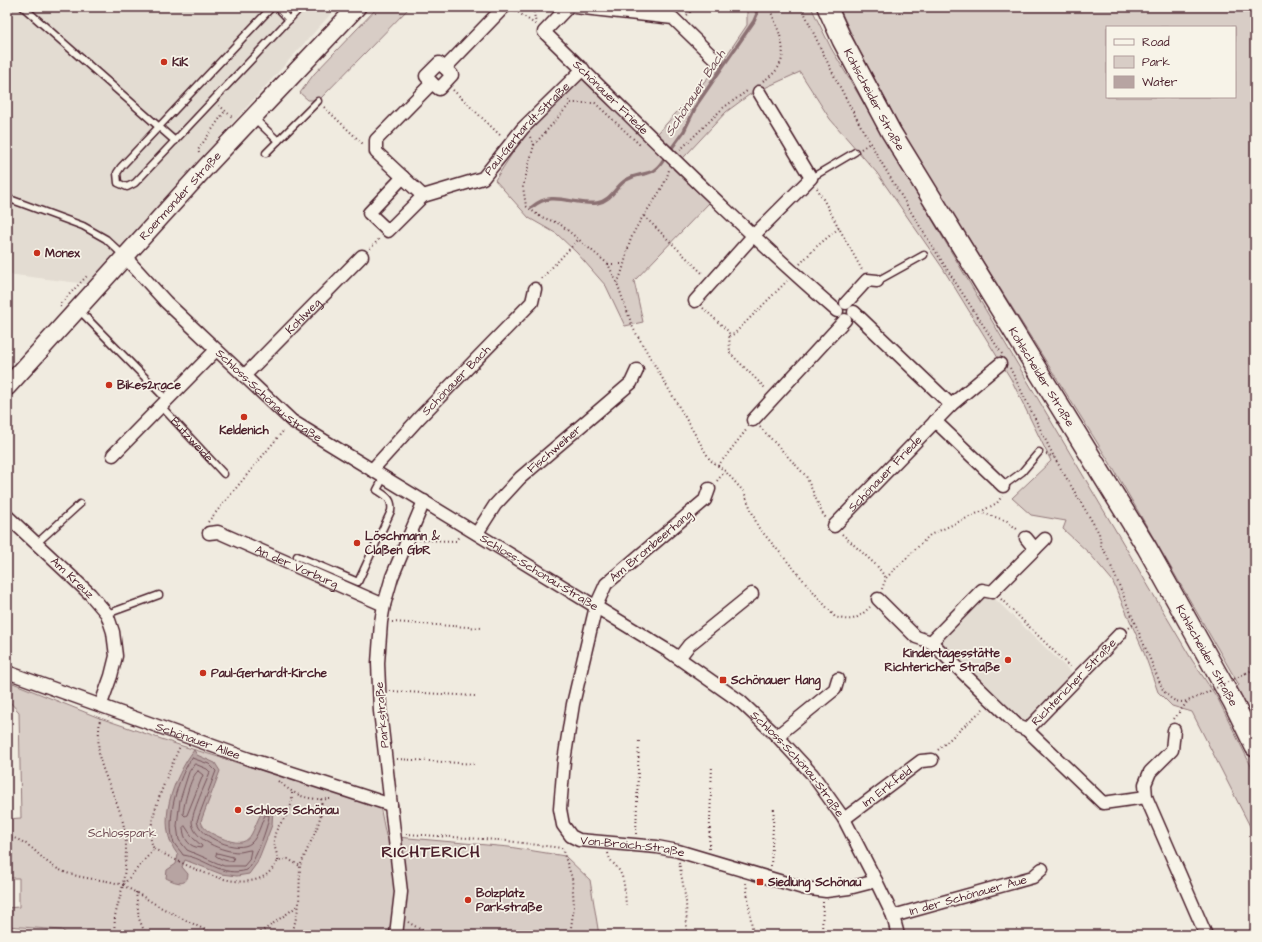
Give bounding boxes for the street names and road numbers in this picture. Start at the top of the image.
street label: Kohlscheider Straße [840,45,909,154]
street label: Schönauer Friede [569,56,653,139]
street label: Paul-Gerhardt-Straße [480,78,574,179]
street label: Roermonder Straße [135,147,225,244]
street label: Kohlweg [281,294,325,338]
street label: Kohlscheider Straße [1005,324,1079,430]
street label: Schönauer Bach [418,341,494,419]
street label: Schloss-Schönau-Straße [212,345,326,446]
street label: Butzweide [167,413,218,466]
street label: Fischweiher [523,420,585,477]
street label: Schönauer Friede [844,431,926,515]
street label: Am Brombeerhang [606,506,697,587]
street label: Schloss-Schönau-Straße [477,529,602,615]
street label: An der Vorburg [252,541,341,593]
street label: Am Kreuz [47,553,99,602]
street label: Kohlscheider Straße [1172,601,1243,710]
street label: Richtericher Straße [1027,634,1120,729]
street label: Parkstraße [371,681,393,749]
street label: Schloss-Schönau-Straße [747,707,849,821]
street label: Schönauer Allee [153,718,243,764]
street label: Im Erkfeld [859,762,916,811]
street label: Von-Broich-Straße [579,832,688,861]
street label: In der Schönauer Aue [907,870,1029,920]

